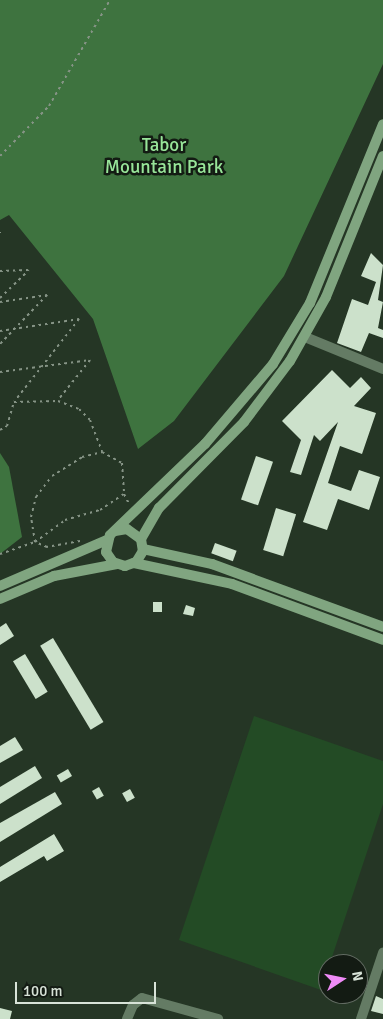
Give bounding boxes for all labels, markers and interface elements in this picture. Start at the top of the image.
park label: Tabor Mountain Park [105,135,223,179]
north arrow [318,954,368,1004]
text: N [348,970,367,983]
scale bar [18,972,159,1004]
text: 100 m [23,982,63,1000]

